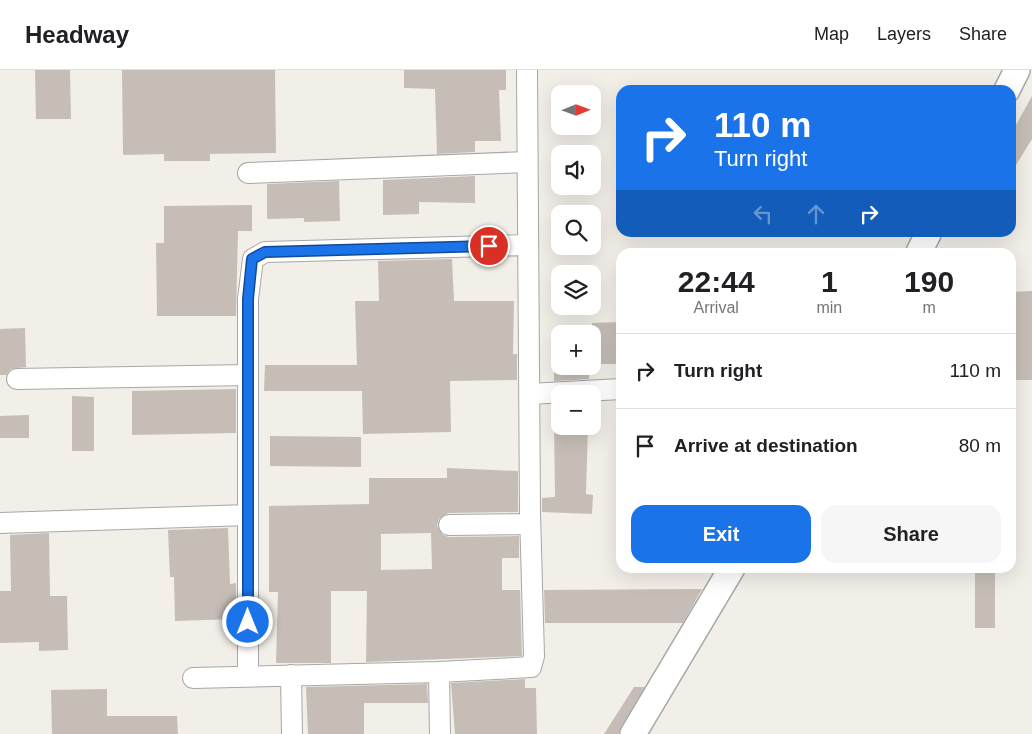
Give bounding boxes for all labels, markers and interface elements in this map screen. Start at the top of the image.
text: Headway [25,21,129,48]
text: Map [814,24,849,44]
text: Layers [877,24,931,44]
text: Share [959,24,1007,44]
north arrow [551,85,601,135]
map controls [551,85,601,435]
icon: right [631,105,696,170]
text: 110 m [714,105,811,144]
button: sound [551,145,601,195]
text: Turn right [714,146,807,171]
icon: left [749,200,777,228]
icon: ahead [802,200,830,228]
icon: right [855,200,883,228]
button: search [551,205,601,255]
pin [468,225,510,267]
icon: arrive [475,232,503,260]
button: layers [551,265,601,315]
text: 22:44 [678,265,755,298]
text: 1 [821,265,838,298]
text: 190 [904,265,954,298]
text: Arrival [694,299,739,316]
text: min [816,299,842,316]
text: m [922,299,936,316]
button: + [551,325,601,375]
icon: right [631,357,659,385]
text: Turn right [674,360,762,381]
text: 110 m [950,360,1001,381]
button: − [551,385,601,435]
icon: arrive [631,432,659,460]
text: Arrive at destination [674,435,858,456]
text: 80 m [959,435,1001,456]
button: Exit [631,505,811,563]
button: Share [821,505,1001,563]
position arrow [221,595,273,647]

